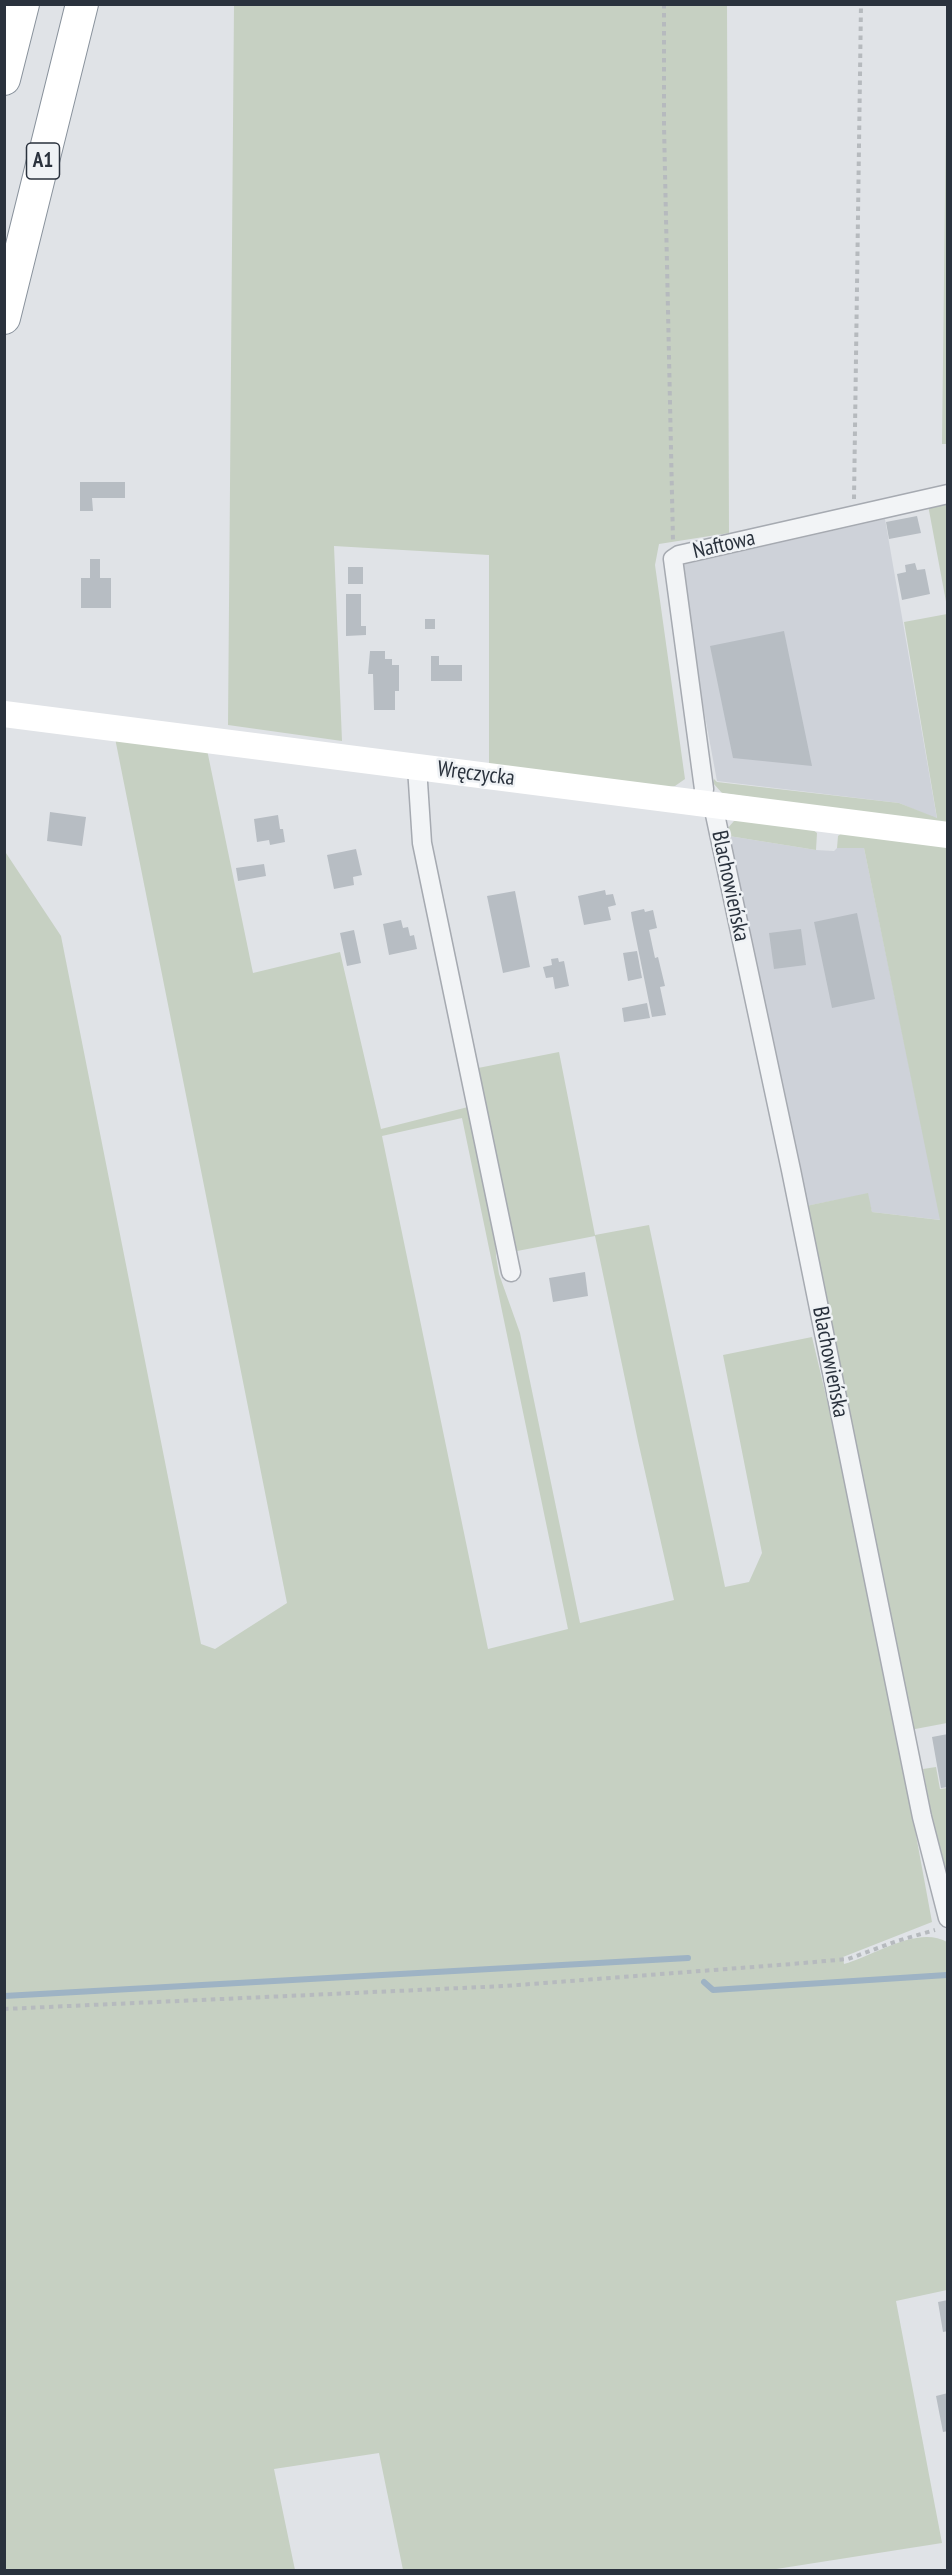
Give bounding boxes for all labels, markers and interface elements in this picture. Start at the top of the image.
road number: A1 [26,143,60,179]
street label: Naftowa [690,525,758,565]
street label: Wręczycka [436,756,516,792]
street label: Blachowieńska [705,828,755,944]
street label: Blachowieńska [806,1304,854,1420]

